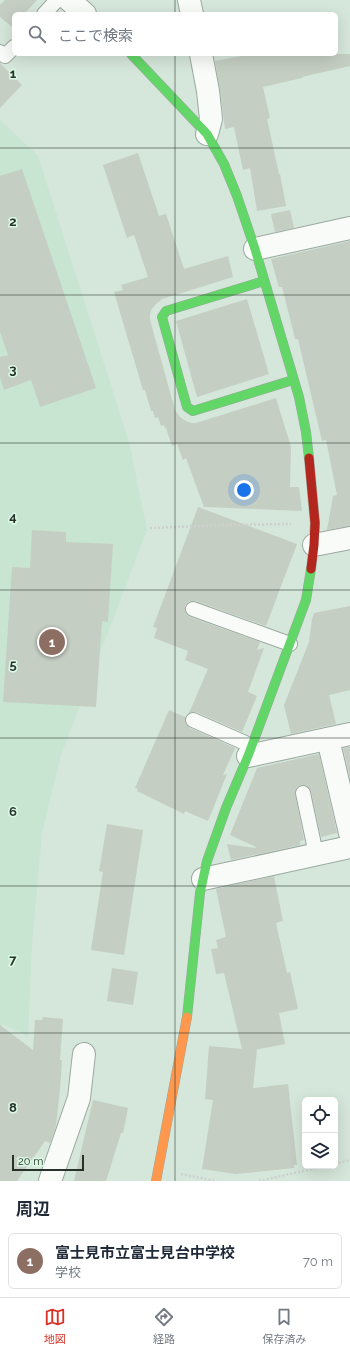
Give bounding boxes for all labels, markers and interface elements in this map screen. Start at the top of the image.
search box [12,12,338,56]
icon: search [26,23,48,45]
text: ここで検索 [58,27,133,45]
text: 1 [10,66,17,81]
text: 2 [9,214,17,229]
text: 3 [9,362,17,377]
your location [234,480,254,500]
text: 4 [9,509,17,524]
pin: 1 [39,627,65,657]
text: 5 [9,657,17,672]
text: 6 [9,804,17,819]
text: 7 [9,952,17,967]
map controls [302,1097,338,1169]
button: locate [302,1097,338,1133]
text: 8 [9,1100,17,1115]
button: layers [302,1133,338,1169]
scale bar [12,1153,84,1172]
text: 20 m [18,1155,43,1168]
text: 周辺 [16,1199,50,1219]
text: 富士見市立富士見台中学校 [55,1244,235,1262]
text: 1 [27,1254,33,1269]
text: 70 m [303,1254,333,1269]
text: 学校 [55,1265,81,1280]
tab: 地図 [44,1306,66,1346]
tab: 経路 [153,1306,175,1346]
tab: 保存済み [262,1306,306,1346]

